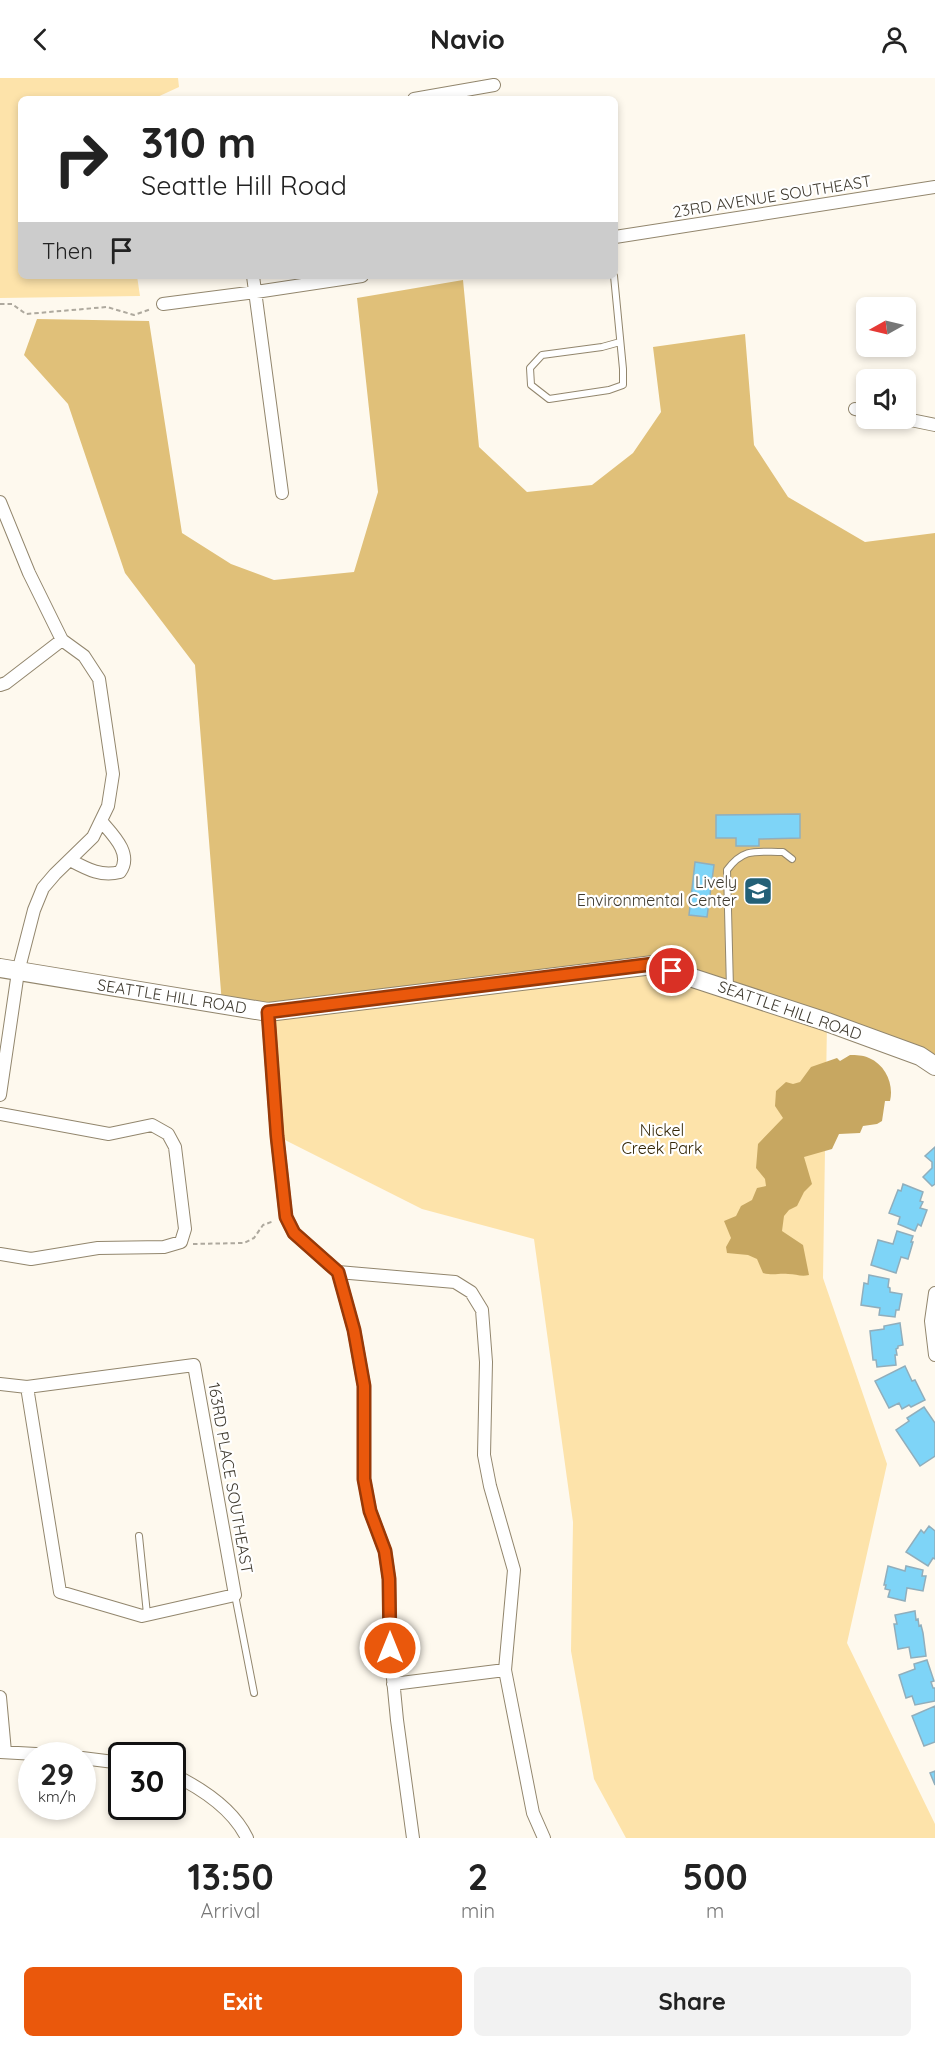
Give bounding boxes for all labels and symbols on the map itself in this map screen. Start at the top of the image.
street label: 23RD AVENUE SOUTHEAST [671,170,873,222]
north arrow [856,297,916,357]
place label: Lively Environmental Center [577,872,737,910]
school or university icon: Lively Environmental Center [742,875,774,907]
pin [646,945,697,996]
street label: SEATTLE HILL ROAD [96,974,248,1018]
street label: SEATTLE HILL ROAD [715,976,865,1044]
park label: Nickel Creek Park [621,1120,703,1158]
street label: 163RD PLACE SOUTHEAST [204,1381,258,1575]
position arrow [358,1616,422,1680]
speed limit sign: 30 [108,1742,186,1820]

